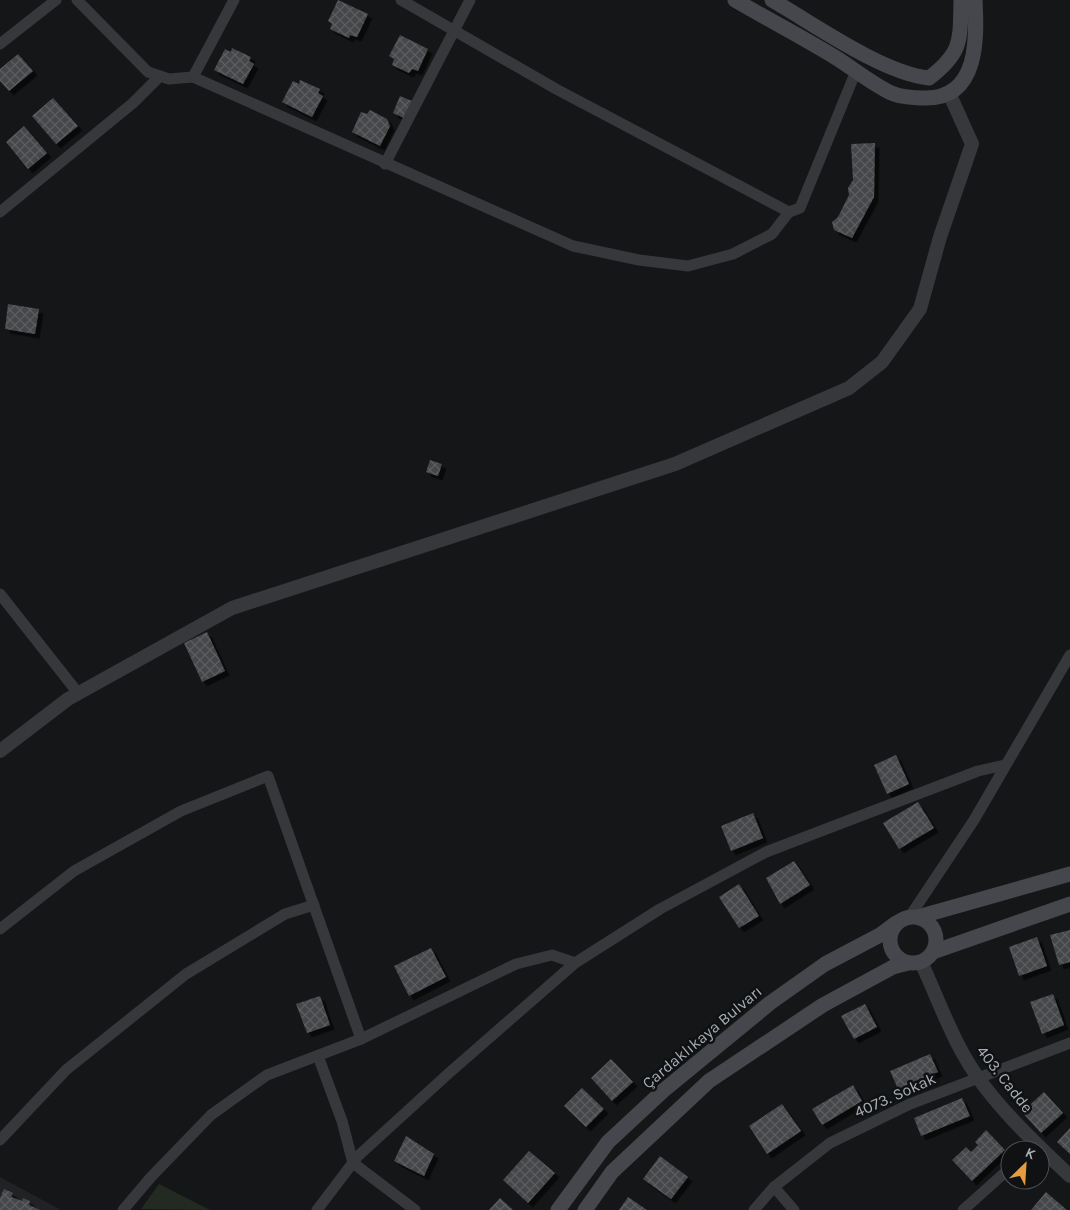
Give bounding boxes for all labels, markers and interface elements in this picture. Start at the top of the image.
street label: Çardaklıkaya Bulvarı [638,981,766,1093]
street label: 403. Cadde [973,1042,1037,1116]
street label: 4073. Sokak [851,1069,939,1121]
north arrow [1000,1140,1050,1190]
text: K [1023,1144,1039,1164]

